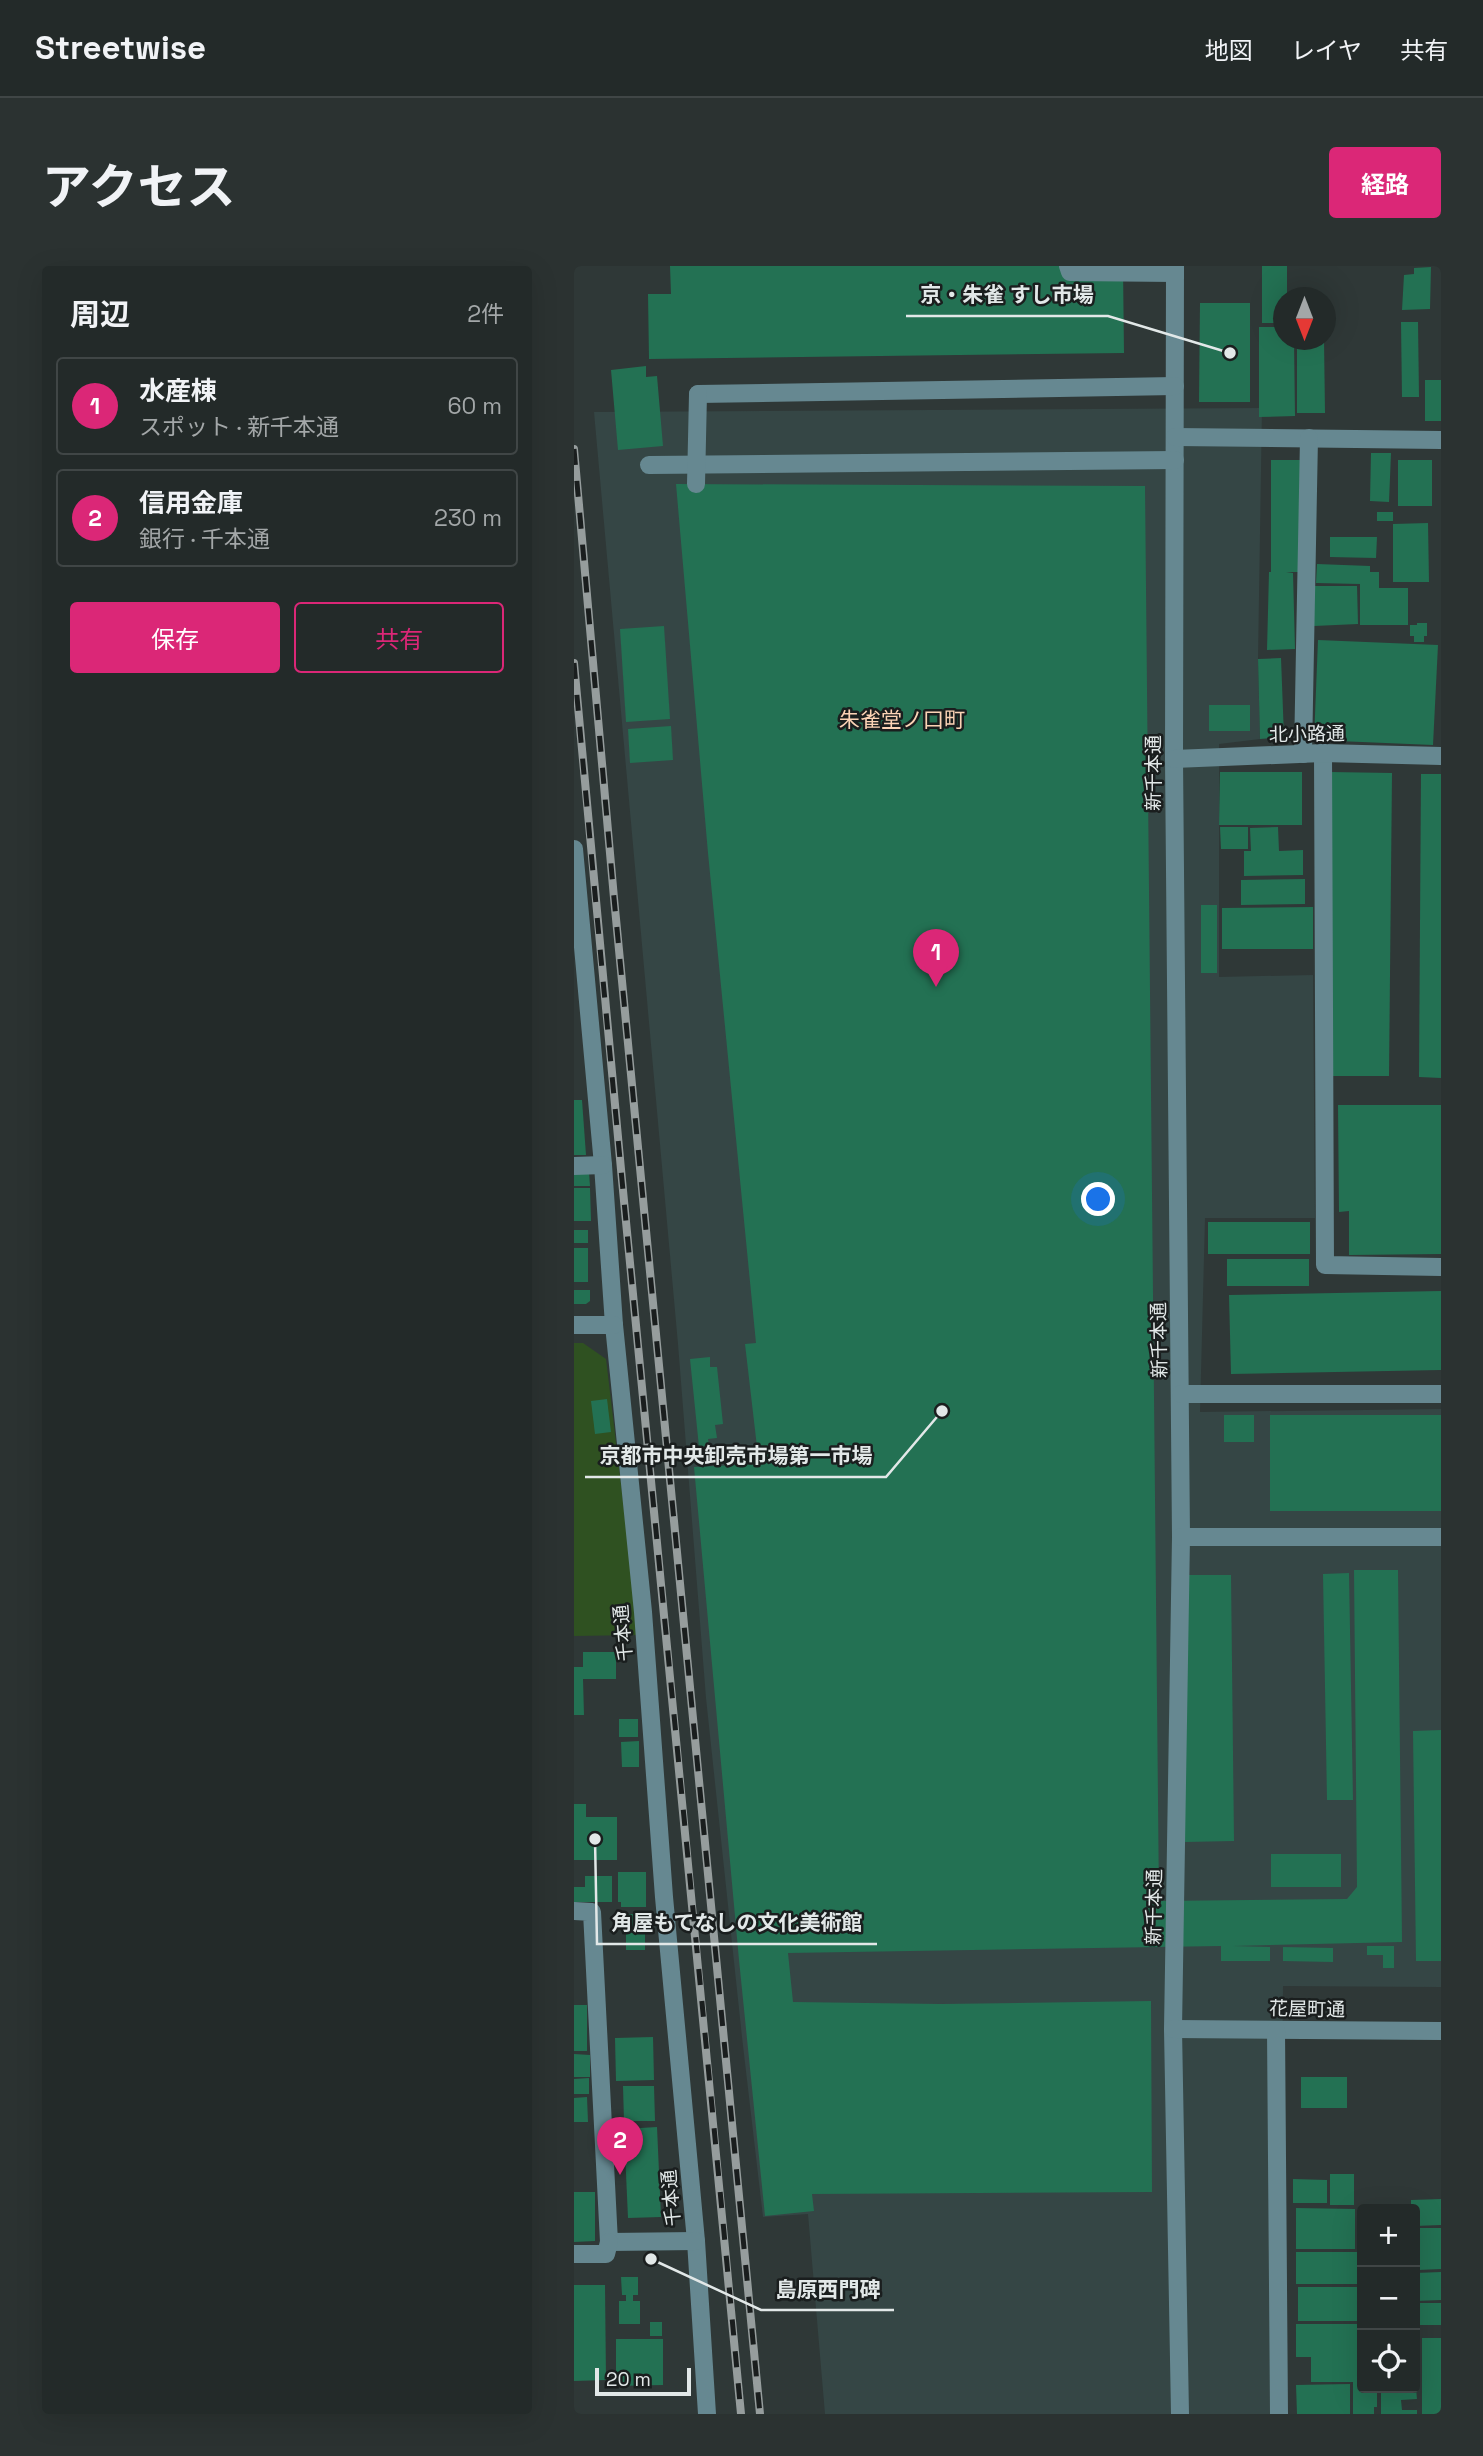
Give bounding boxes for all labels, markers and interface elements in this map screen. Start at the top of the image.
text: Streetwise [35,27,206,69]
text: 地図 [1205,35,1253,66]
text: レイヤ [1291,35,1362,66]
text: 共有 [1400,35,1448,66]
button: 経路 [1329,147,1441,218]
text: アクセス [42,156,236,218]
callout: 京・朱雀 すし市場 [906,274,1108,316]
text: 京・朱雀 すし市場 [920,281,1094,308]
north arrow [1273,287,1336,350]
text: 周辺 [70,295,130,334]
text: 2件 [467,299,504,329]
text: 水産棟 [139,374,217,408]
text: 1 [90,391,100,421]
text: 60 m [447,391,502,421]
text: スポット · 新千本通 [139,412,339,442]
text: 信用金庫 [139,486,243,520]
text: 2 [88,503,102,533]
text: 230 m [434,503,502,533]
text: 銀行 · 千本通 [139,524,270,554]
button: 保存 [70,602,280,673]
button: 共有 [294,602,504,673]
district label: 朱雀堂ノ口町 [839,706,965,733]
street label: 北小路通 [1269,721,1345,747]
street label: 新千本通 [1141,735,1166,811]
pin: 1 [913,929,959,987]
your location [1081,1182,1115,1216]
street label: 新千本通 [1146,1302,1172,1378]
callout: 京都市中央卸売市場第一市場 [585,1435,886,1477]
text: 京都市中央卸売市場第一市場 [600,1442,873,1469]
street label: 千本通 [608,1604,638,1662]
street label: 新千本通 [1141,1869,1167,1945]
callout: 角屋もてなしの文化美術館 [597,1902,877,1944]
text: 角屋もてなしの文化美術館 [611,1909,863,1936]
street label: 花屋町通 [1269,1996,1345,2022]
pin: 2 [597,2117,643,2175]
street label: 千本通 [656,2169,686,2227]
map controls [1357,2204,1420,2393]
button: + [1357,2204,1420,2267]
button: − [1357,2267,1420,2330]
callout: 島原西門碑 [761,2268,894,2310]
text: 島原西門碑 [776,2276,881,2303]
button: locate [1357,2330,1420,2393]
scale bar [595,2365,691,2397]
text: 20 m [606,2367,651,2392]

